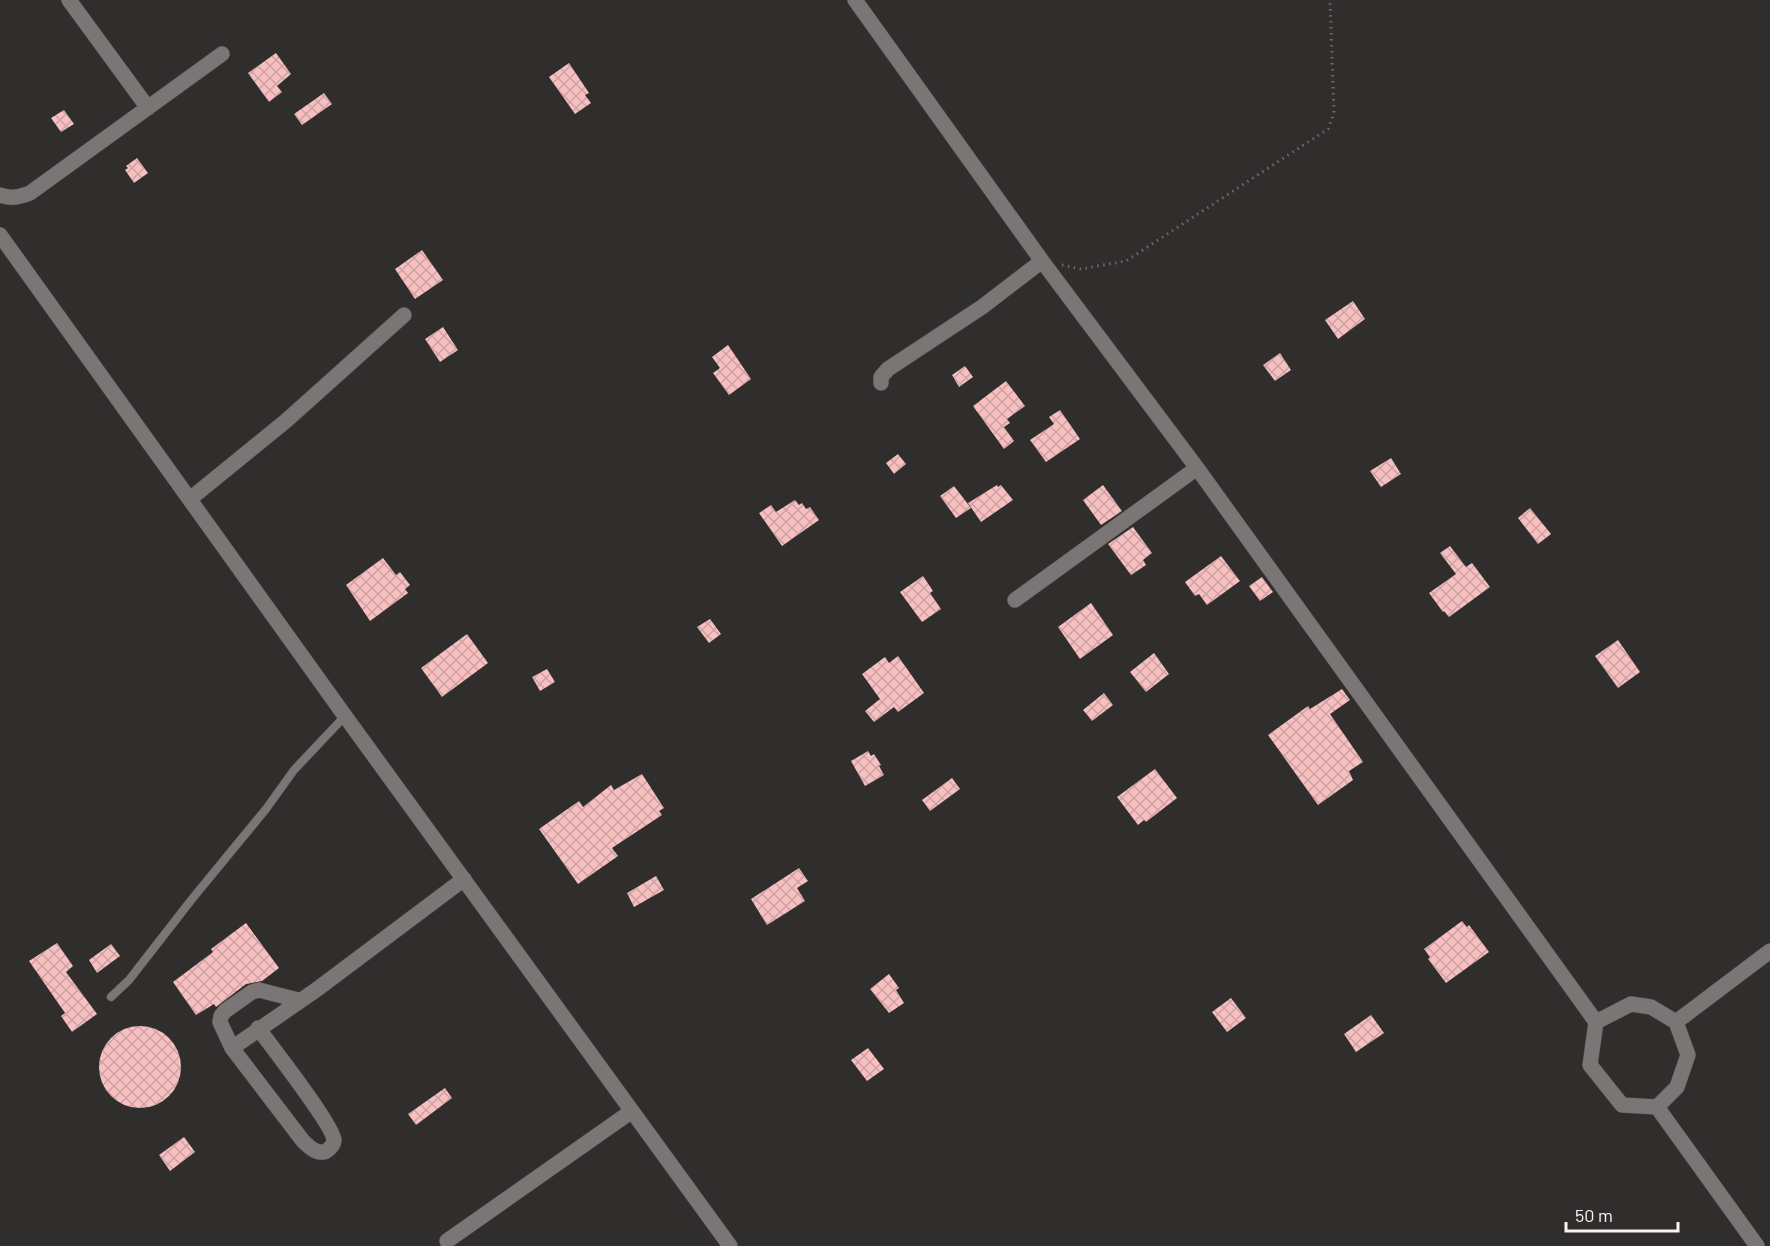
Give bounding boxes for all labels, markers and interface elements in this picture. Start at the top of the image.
scale bar [1566,1195,1678,1233]
text: 50 m [1575,1204,1613,1226]

